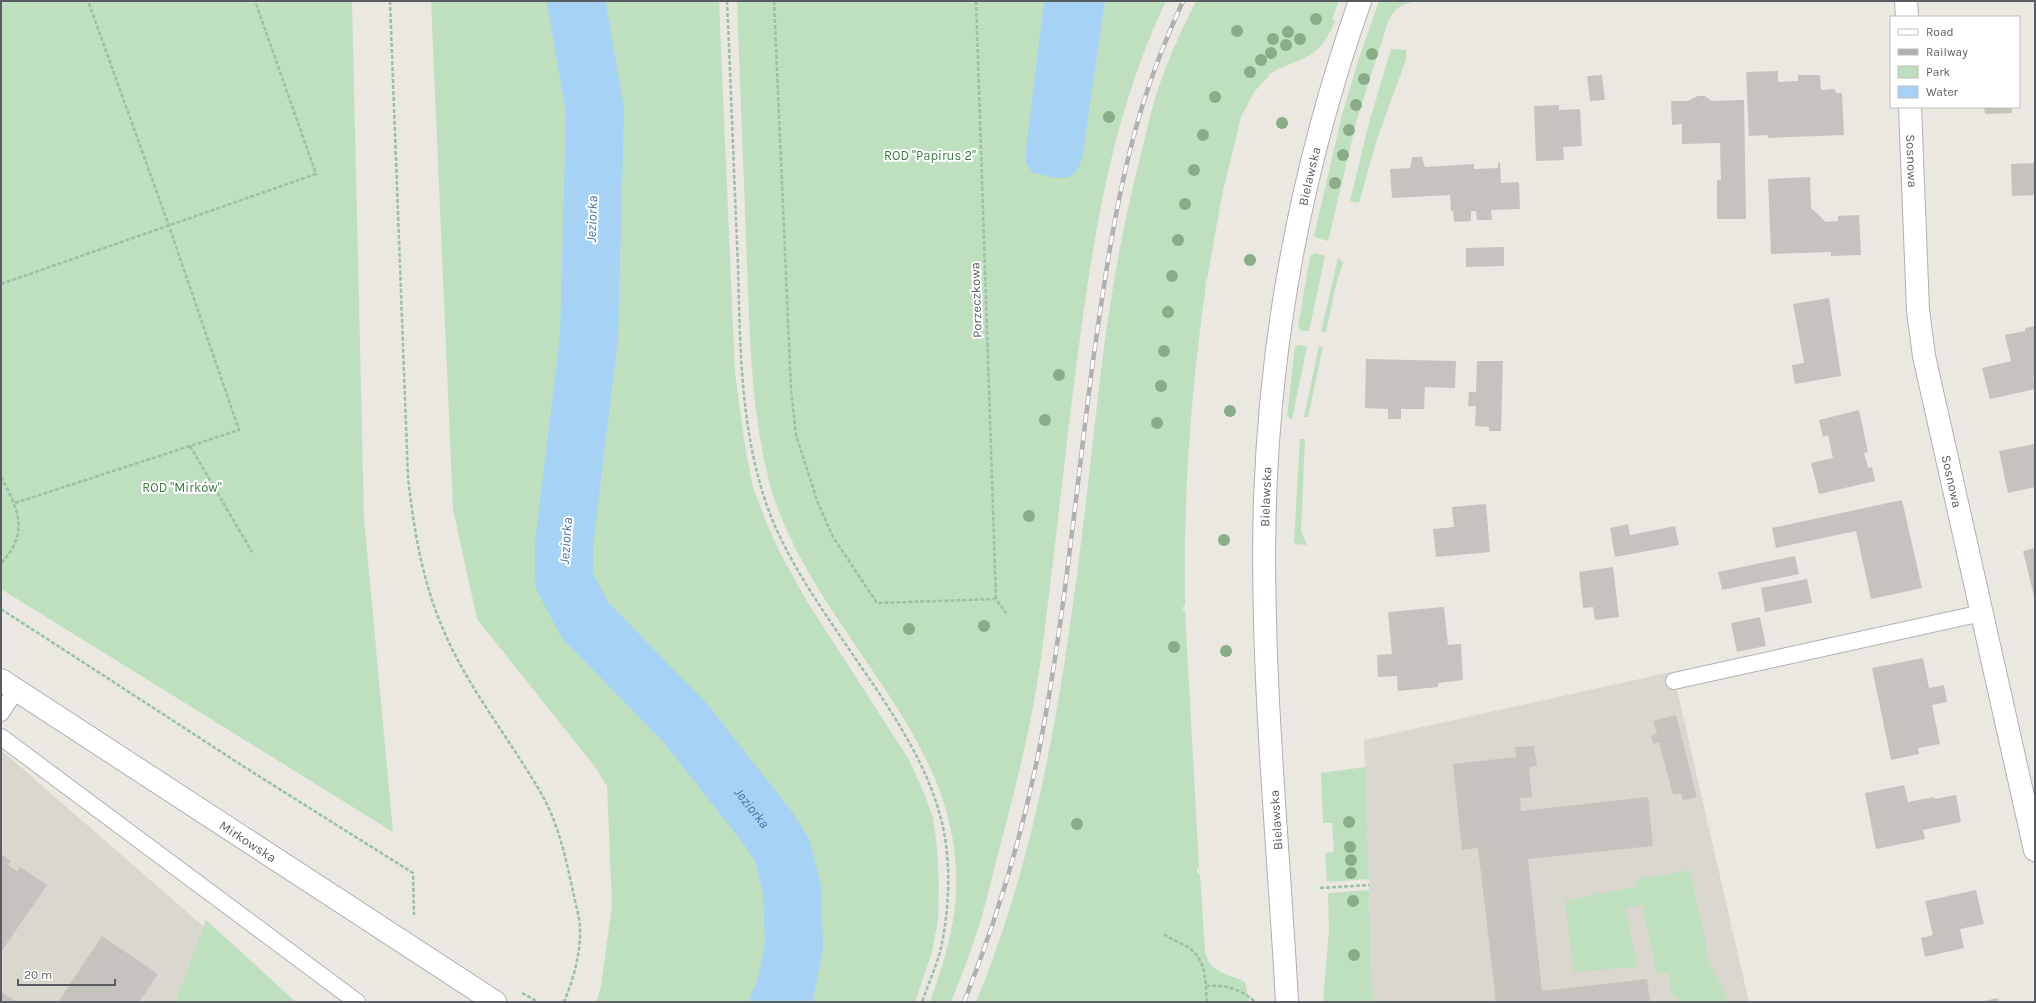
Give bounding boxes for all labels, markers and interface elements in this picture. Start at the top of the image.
legend [1890,16,2020,108]
text: Road [1926,25,1954,39]
text: Railway [1926,45,1968,59]
text: Park [1926,65,1951,79]
text: Water [1926,85,1959,99]
street label: Sosnowa [1904,134,1921,188]
street label: Bielawska [1295,145,1323,207]
park label: ROD "Papirus 2" [884,148,976,163]
water label: Jeziorka [583,195,601,243]
street label: Porzeczkowa [967,262,985,338]
street label: Sosnowa [1939,454,1965,509]
street label: Bielawska [1257,466,1274,527]
park label: ROD "Mirków" [142,480,222,495]
water label: Jeziorka [556,517,576,565]
water label: Jeziorka [731,784,773,832]
street label: Bielawska [1266,789,1286,851]
street label: Mirkowska [217,817,279,865]
scale bar [18,961,115,987]
text: 20 m [24,968,52,982]

